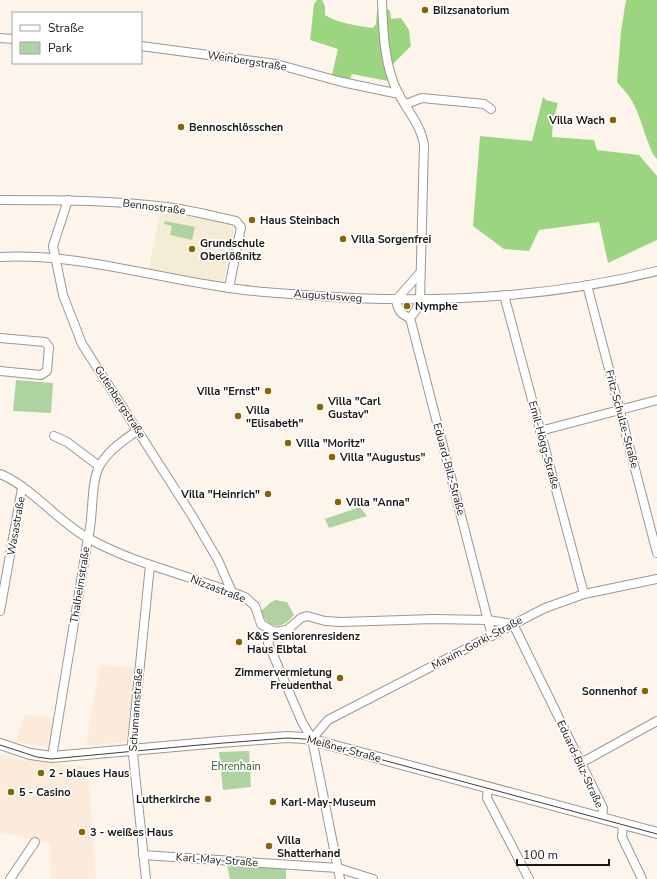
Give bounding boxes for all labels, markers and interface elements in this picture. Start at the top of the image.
place label: Bilzsanatorium [433,3,510,18]
marker: Bilzsanatorium [420,5,430,15]
legend [12,12,142,64]
text: Straße [48,20,84,36]
text: Park [48,40,73,56]
street label: Weinbergstraße [206,47,288,75]
place label: Villa Wach [548,113,605,128]
marker: Villa Wach [608,115,618,125]
place label: Bennoschlösschen [189,120,283,135]
marker: Bennoschlösschen [176,122,186,132]
street label: Bennostraße [122,196,186,218]
place label: Haus Steinbach [260,213,340,228]
marker: Haus Steinbach [247,215,257,225]
place label: Villa Sorgenfrei [350,232,431,247]
marker: Villa Sorgenfrei [338,234,348,244]
place label: Grundschule Oberlößnitz [200,236,265,264]
marker: Grundschule Oberlößnitz [187,244,197,254]
street label: Augustusweg [293,286,363,306]
place label: Nymphe [415,299,458,314]
marker: Nymphe [402,301,412,311]
street label: Gutenbergstraße [91,363,149,441]
street label: Fritz-Schulze-Straße [602,368,642,470]
place label: Villa "Ernst" [196,384,260,399]
marker: Villa "Ernst" [263,386,273,396]
place label: Villa "Carl Gustav" [327,394,381,422]
street label: Emil-Högg-Straße [525,399,563,491]
marker: Villa "Carl Gustav" [315,402,325,412]
place label: Villa "Elisabeth" [245,403,303,431]
marker: Villa "Elisabeth" [233,411,243,421]
street label: Eduard-Bilz-Straße [429,421,469,517]
place label: Villa "Moritz" [295,436,365,451]
marker: Villa "Moritz" [283,438,293,448]
place label: Villa "Augustus" [339,450,425,465]
marker: Villa "Augustus" [327,452,337,462]
place label: Villa "Heinrich" [180,487,260,502]
marker: Villa "Heinrich" [263,489,273,499]
street label: Wasastraße [3,495,29,557]
place label: Villa "Anna" [345,495,410,510]
marker: Villa "Anna" [333,497,343,507]
street label: Thalheimstraße [67,545,93,624]
street label: Nizzastraße [188,572,248,606]
street label: Maxim-Gorki-Straße [429,613,525,673]
place label: K&S Seniorenresidenz Haus Elbtal [247,629,360,657]
marker: K&S Seniorenresidenz Haus Elbtal [234,637,244,647]
place label: Zimmervermietung Freudenthal [235,665,332,693]
street label: Schumannstraße [126,668,146,752]
marker: Zimmervermietung Freudenthal [335,673,345,683]
place label: Sonnenhof [582,684,638,699]
marker: Sonnenhof [640,686,650,696]
street label: Eduard-Bilz-Straße [553,718,607,810]
street label: Meißner Straße [305,732,383,766]
park label: Ehrenhain [211,759,261,774]
place label: 2 - blaues Haus [49,766,129,781]
marker: 2 - blaues Haus [36,768,46,778]
place label: 5 - Casino [19,785,71,800]
marker: 5 - Casino [6,787,16,797]
place label: Lutherkirche [136,792,200,807]
marker: Lutherkirche [203,794,213,804]
place label: Karl-May-Museum [281,795,376,810]
marker: Karl-May-Museum [268,797,278,807]
place label: 3 - weißes Haus [90,825,173,840]
marker: 3 - weißes Haus [77,827,87,837]
place label: Villa Shatterhand [276,833,340,861]
marker: Villa Shatterhand [264,841,274,851]
scale bar [517,841,609,867]
text: 100 m [523,847,558,863]
street label: Karl-May-Straße [175,850,259,870]

